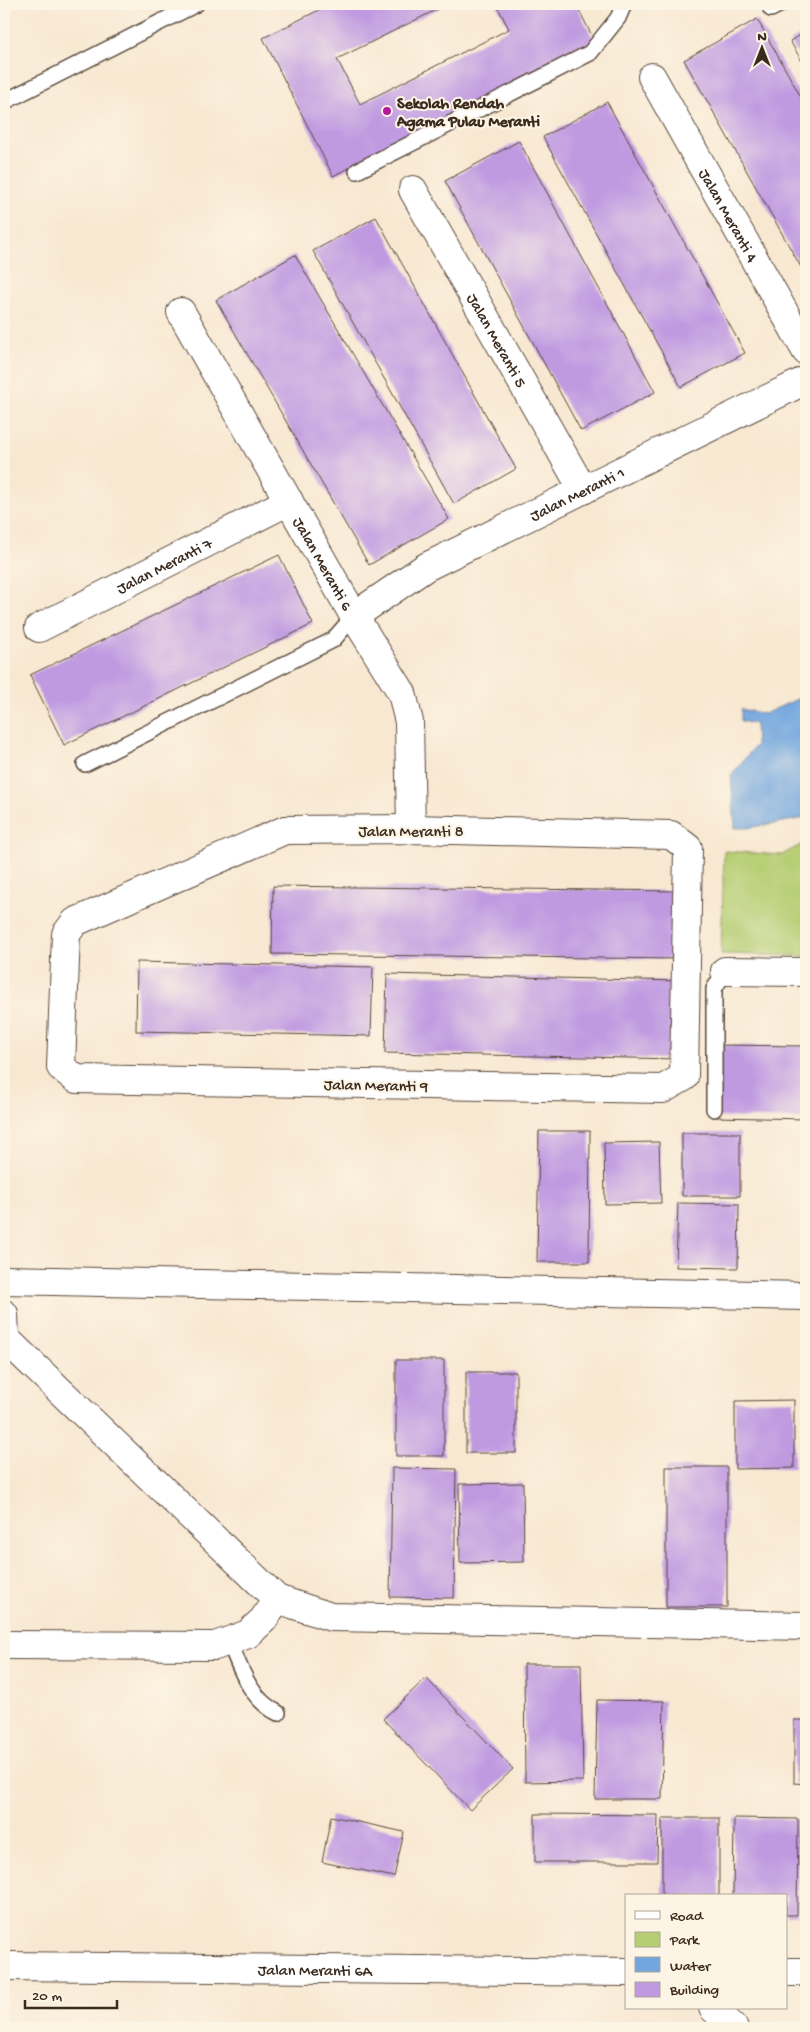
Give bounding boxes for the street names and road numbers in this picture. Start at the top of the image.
street label: Jalan Meranti 4 [693,166,760,267]
street label: Jalan Meranti 5 [461,291,529,392]
street label: Jalan Meranti 1 [528,465,629,527]
street label: Jalan Meranti 6 [287,515,355,616]
street label: Jalan Meranti 7 [114,535,217,600]
street label: Jalan Meranti 8 [358,824,464,843]
street label: Jalan Meranti 9 [324,1077,428,1098]
street label: Jalan Meranti 6A [258,1962,374,1983]

